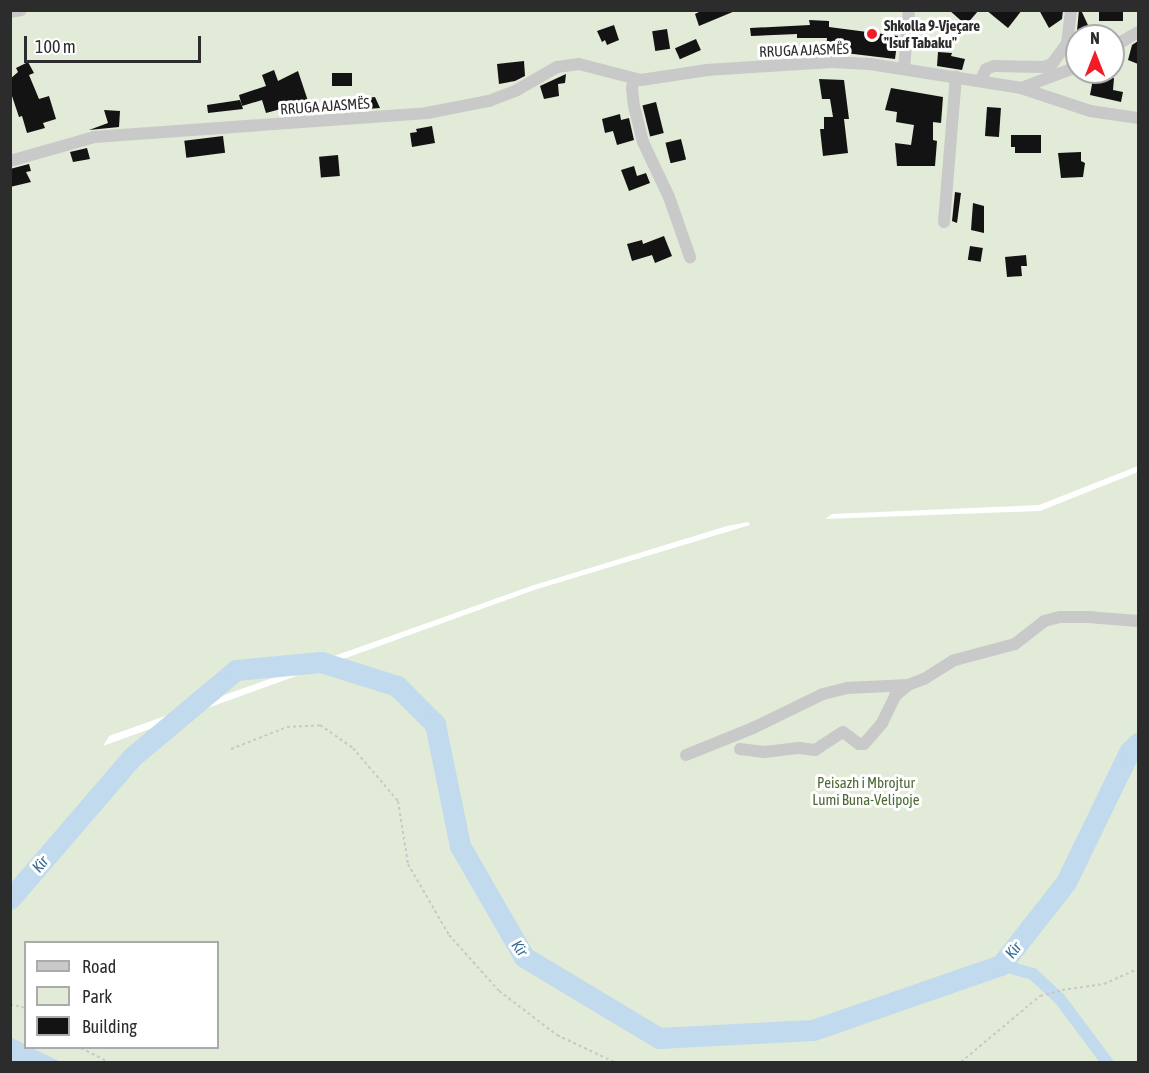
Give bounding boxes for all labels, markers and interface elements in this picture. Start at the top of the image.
place label: Shkolla 9-Vjeçare "Isuf Tabaku" [884,16,980,51]
scale bar [27,24,204,62]
north arrow [1065,24,1125,84]
marker: Shkolla 9-Vjeçare "Isuf Tabaku" [865,27,879,41]
text: N [1090,29,1100,47]
text: 100 m [35,36,76,57]
street label: RRUGA AJASMËS [759,39,849,61]
street label: RRUGA AJASMËS [280,94,370,118]
park label: Peisazh i Mbrojtur Lumi Buna-Velipoje [812,773,920,808]
water label: Kir [28,852,52,876]
water label: Kir [508,936,532,960]
water label: Kir [1001,938,1025,962]
legend [24,941,219,1049]
text: Road [82,956,116,977]
text: Park [82,986,112,1007]
text: Building [82,1016,137,1037]

